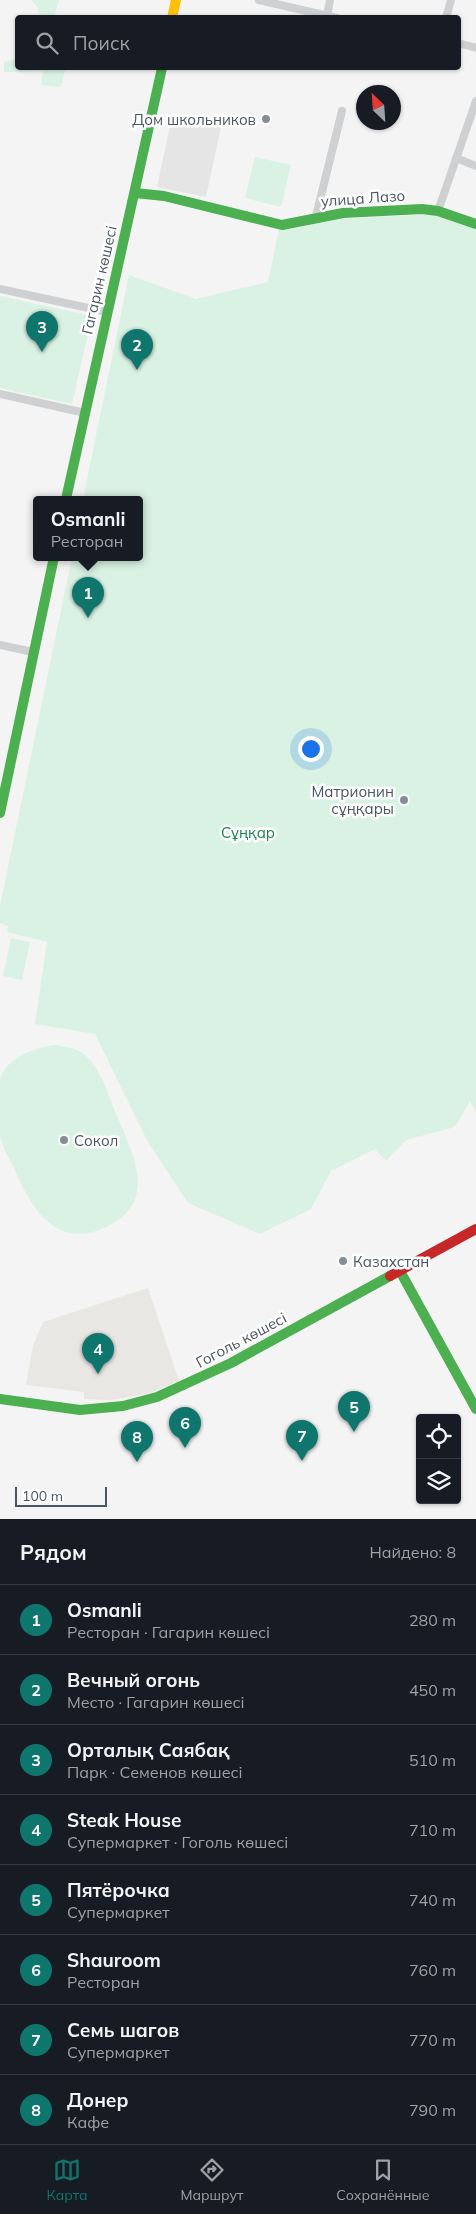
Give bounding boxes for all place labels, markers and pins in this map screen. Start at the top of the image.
place label: Дом школьников [132,110,256,129]
marker: Дом школьников [260,113,272,125]
pin: 3 [26,311,58,352]
pin: 2 [121,329,153,370]
pin: 1 [72,577,104,618]
place label: Матрионин сұңқары [311,782,394,818]
marker: Матрионин сұңқары [398,794,410,806]
place label: Сокол [74,1131,118,1150]
marker: Сокол [58,1134,70,1146]
place label: Казахстан [353,1252,429,1271]
marker: Казахстан [337,1255,349,1267]
pin: 4 [82,1333,114,1374]
pin: 5 [338,1391,370,1432]
pin: 6 [169,1407,201,1448]
pin: 7 [286,1420,318,1461]
pin: 8 [121,1421,153,1462]

